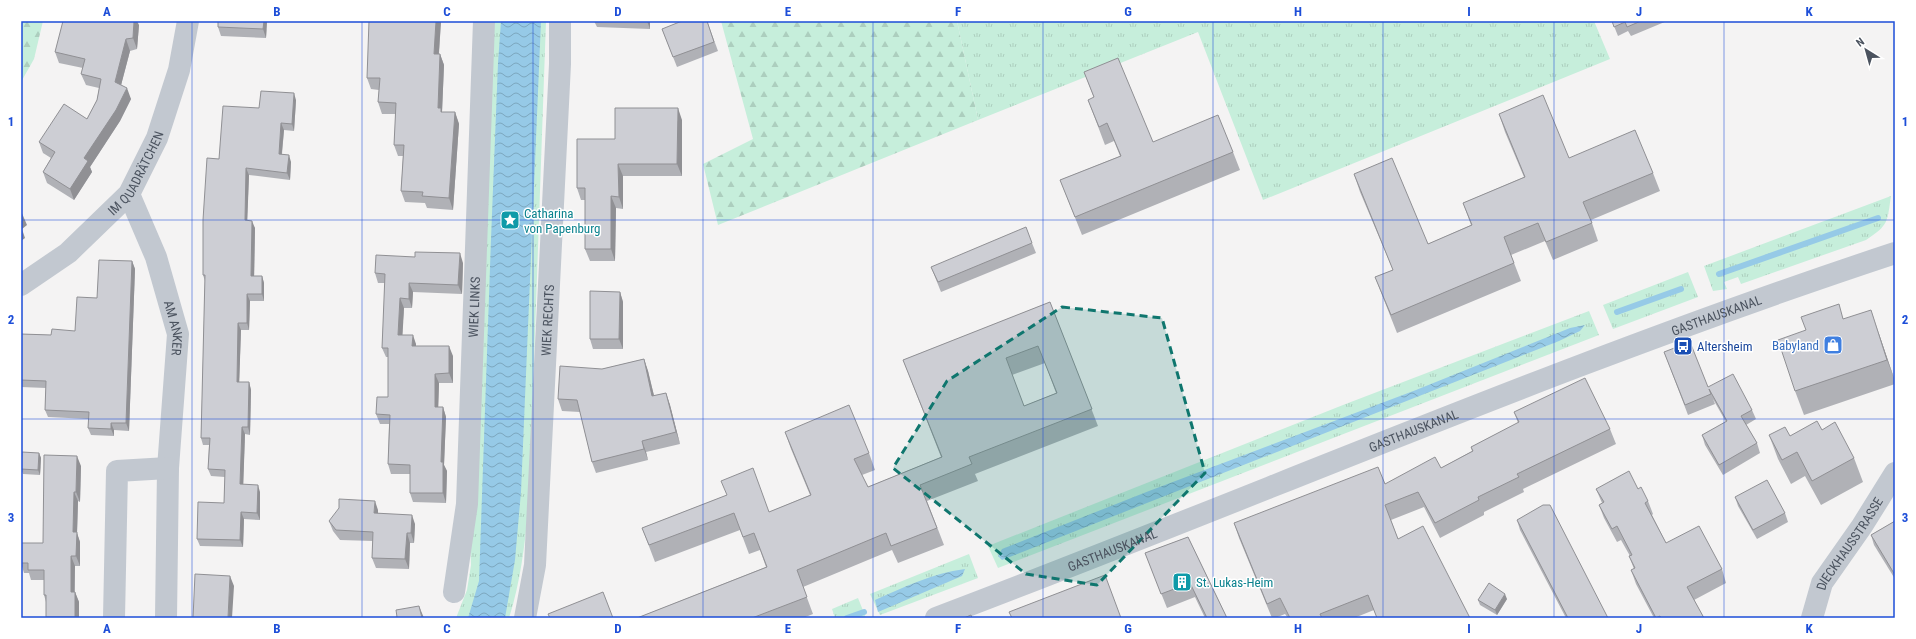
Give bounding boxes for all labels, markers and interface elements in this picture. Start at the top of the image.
text: A [103,4,111,19]
text: B [273,4,281,19]
text: C [443,4,451,19]
text: D [614,4,622,19]
text: E [785,4,792,19]
text: F [955,4,961,19]
text: G [1124,4,1132,19]
text: H [1294,4,1302,19]
text: I [1467,4,1471,19]
text: J [1636,4,1642,19]
text: K [1805,4,1813,19]
north arrow [1846,30,1886,70]
text: N [1854,35,1867,50]
text: 1 [8,114,14,129]
text: 1 [1902,114,1908,129]
street label: IM QUADRÄTCHEN [105,129,166,218]
place label: Catharina von Papenburg [524,206,600,236]
place icon: Catharina von Papenburg [499,209,521,231]
street label: WIEK LINKS [465,276,483,338]
street label: WIEK RECHTS [538,284,557,356]
street label: GASTHAUSKANAL [1669,292,1763,338]
street label: AM ANKER [161,298,186,356]
text: 2 [8,312,15,327]
text: 2 [1902,312,1909,327]
shop icon: Babyland [1822,334,1844,356]
bus stop icon: Altersheim [1672,335,1694,357]
place label: Babyland [1772,338,1819,353]
place label: Altersheim [1697,339,1752,354]
street label: GASTHAUSKANAL [1367,406,1460,455]
street label: DIECKHAUSSTRASSE [1813,494,1886,592]
text: 3 [8,510,14,525]
text: 3 [1902,510,1908,525]
street label: GASTHAUSKANAL [1065,525,1159,574]
building icon: St. Lukas-Heim [1171,571,1193,593]
place label: St. Lukas-Heim [1196,575,1273,590]
text: A [103,621,111,636]
text: B [273,621,281,636]
text: C [443,621,451,636]
text: D [614,621,622,636]
text: E [785,621,792,636]
text: F [955,621,961,636]
text: G [1124,621,1132,636]
text: H [1294,621,1302,636]
text: I [1467,621,1471,636]
text: J [1636,621,1642,636]
text: K [1805,621,1813,636]

